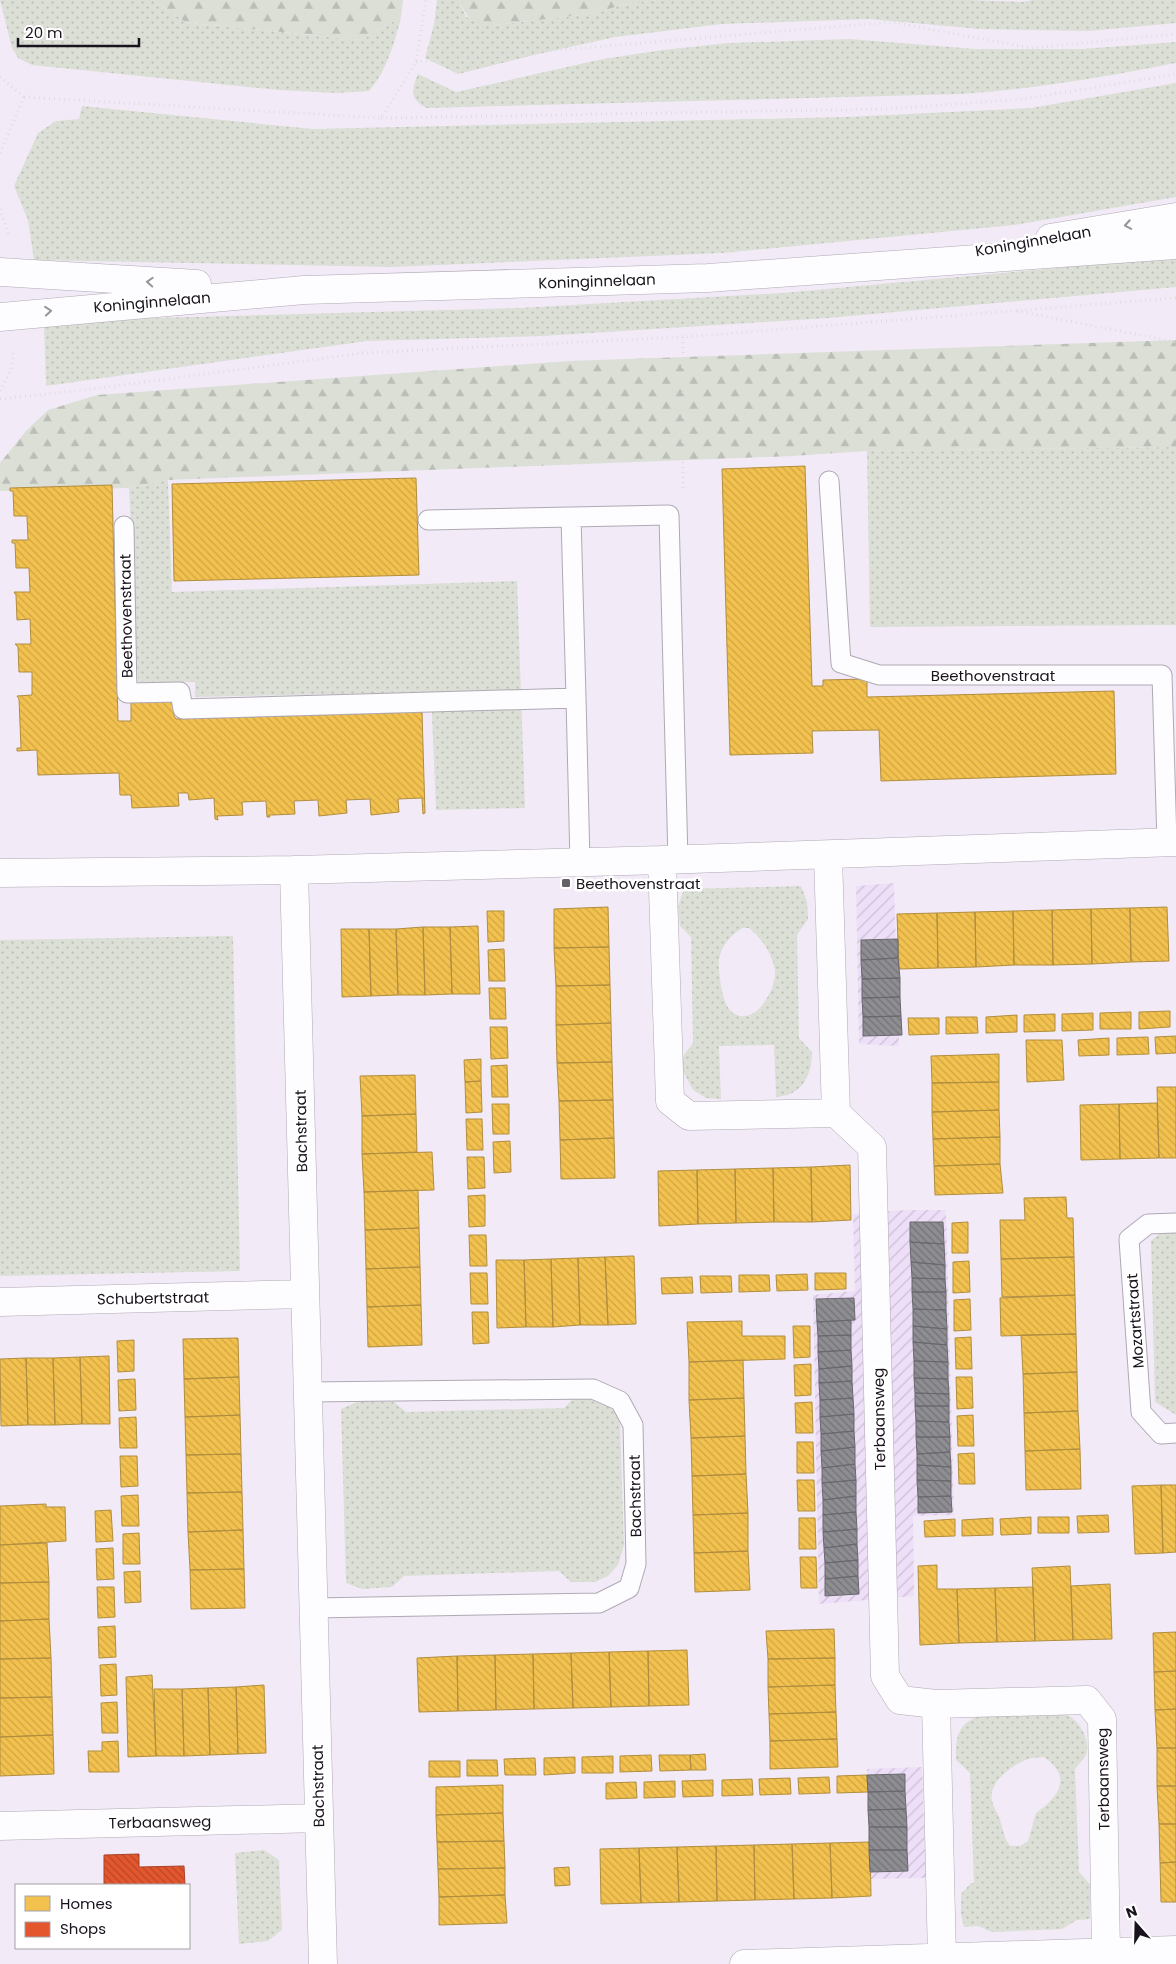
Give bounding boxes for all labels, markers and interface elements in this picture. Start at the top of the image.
scale bar [18,15,139,47]
text: 20 m [25,22,63,43]
one-way arrow [1124,219,1132,229]
street label: Koninginnelaan [973,220,1093,262]
street label: Koninginnelaan [538,268,656,294]
one-way arrow [146,276,154,287]
street label: Koninginnelaan [93,286,211,318]
one-way arrow [45,305,53,316]
street label: Beethovenstraat [114,554,138,678]
street label: Beethovenstraat [931,665,1055,686]
place label: Beethovenstraat [576,873,700,894]
marker: Beethovenstraat [560,877,572,889]
street label: Bachstraat [290,1089,312,1173]
street label: Mozartstraat [1121,1273,1149,1369]
street label: Schubertstraat [97,1287,209,1309]
street label: Terbaansweg [868,1368,890,1470]
street label: Bachstraat [624,1454,646,1538]
street label: Terbaansweg [1092,1728,1114,1830]
street label: Bachstraat [307,1744,329,1828]
street label: Terbaansweg [109,1811,211,1833]
legend [15,1884,190,1949]
text: Homes [60,1893,113,1914]
north arrow [1111,1899,1161,1949]
text: N [1123,1901,1140,1923]
text: Shops [60,1918,106,1939]

